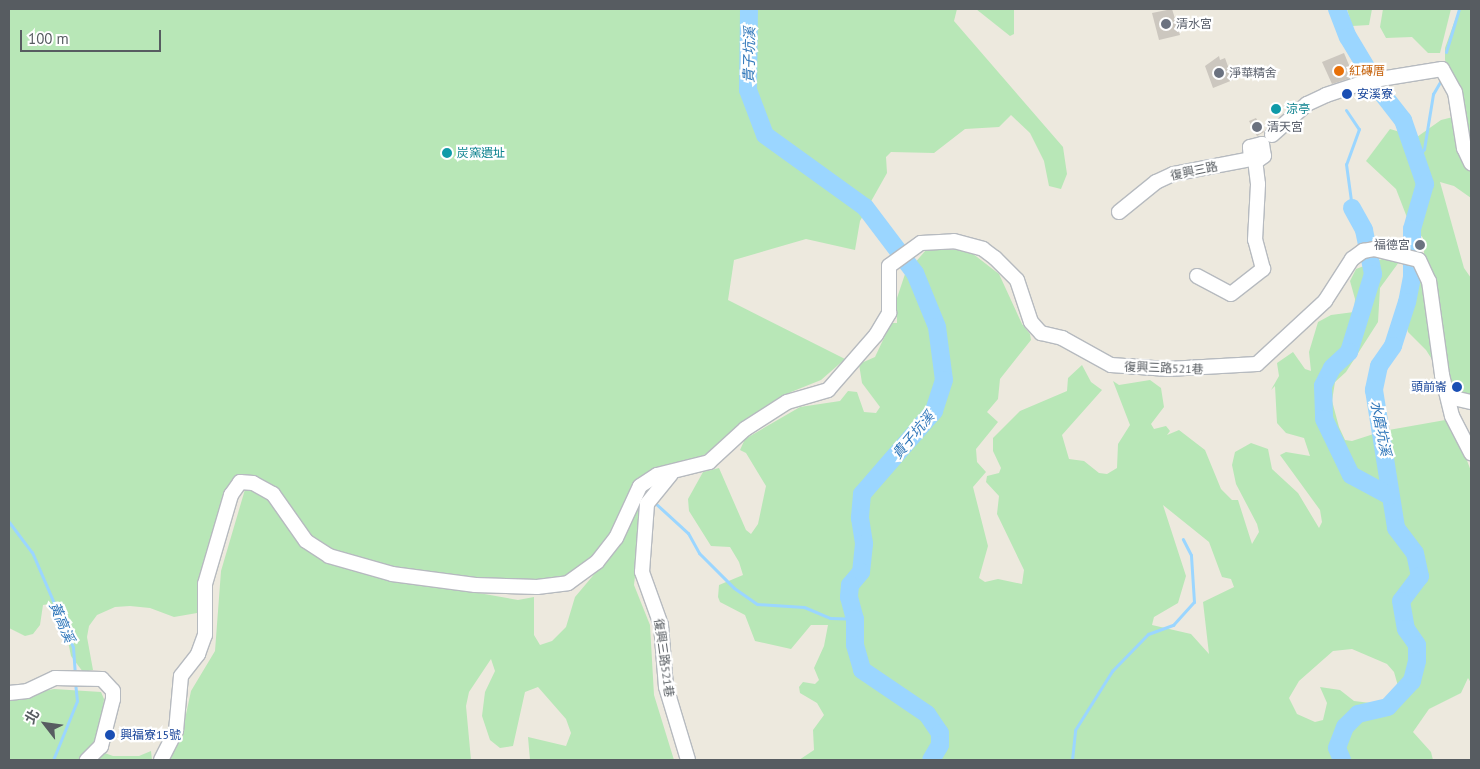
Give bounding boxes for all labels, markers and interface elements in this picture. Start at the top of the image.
place label: 清水宮 [1176,17,1212,31]
marker: 清水宮 [1160,18,1172,30]
scale bar [22,20,164,52]
water label: 貴子坑溪 [740,27,758,83]
text: 100 m [28,29,69,48]
place label: 紅磚厝 [1349,64,1385,78]
marker: 紅磚厝 [1333,65,1345,77]
place label: 淨華精舍 [1229,66,1277,80]
marker: 淨華精舍 [1213,67,1225,79]
place label: 安溪寮 [1357,87,1393,101]
marker: 安溪寮 [1341,88,1353,100]
place label: 涼亭 [1286,102,1310,116]
marker: 涼亭 [1270,103,1282,115]
place label: 清天宮 [1267,120,1303,134]
marker: 清天宮 [1251,121,1263,133]
place label: 炭窯遺址 [457,146,505,160]
marker: 炭窯遺址 [441,147,453,159]
street label: 復興三路 [1169,159,1219,183]
place label: 福德宮 [1374,238,1410,252]
marker: 福德宮 [1414,239,1426,251]
street label: 復興三路521巷 [1124,359,1204,377]
place label: 頭前崙 [1411,380,1447,394]
marker: 頭前崙 [1451,381,1463,393]
water label: 水磨坑溪 [1367,399,1395,457]
water label: 貴子坑溪 [889,408,937,462]
water label: 黃高溪 [46,599,78,645]
street label: 復興三路521巷 [651,618,677,698]
north arrow [20,699,70,749]
text: 北 [21,706,43,727]
place label: 興福寮15號 [120,728,181,742]
marker: 興福寮15號 [104,729,116,741]

